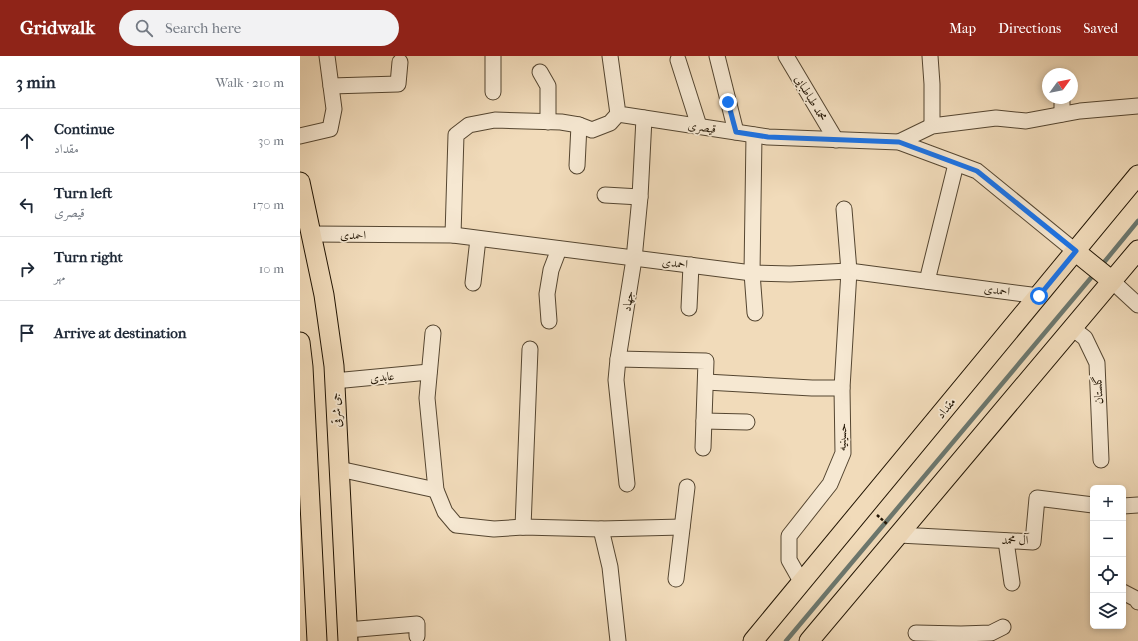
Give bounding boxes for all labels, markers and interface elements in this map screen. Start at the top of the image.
search box [119,10,399,46]
text: Gridwalk [20,17,95,39]
icon: search [133,17,155,39]
text: Search here [165,19,241,37]
text: Map [949,20,976,37]
text: Directions [998,20,1061,37]
text: Saved [1083,20,1118,37]
north arrow [1042,68,1078,104]
text: 3 min [16,72,56,92]
street label: محمد طباطبایی [791,73,830,124]
text: Walk · 210 m [216,75,284,90]
route end [719,93,737,111]
street label: قیصری [687,118,717,137]
text: Continue [54,120,114,138]
icon: ahead [16,130,38,152]
text: 30 m [258,133,284,148]
text: مقداد [54,141,79,156]
text: Turn left [54,184,112,202]
icon: left [16,194,38,216]
text: 170 m [252,197,284,212]
text: قیصری [54,205,85,220]
street label: احمدی [340,228,366,242]
text: Turn right [54,248,123,266]
street label: احمدی [661,255,689,271]
icon: right [16,258,38,280]
text: 10 m [259,261,284,276]
text: مهر [54,269,65,284]
street label: احمدی [983,281,1011,299]
route start [1030,287,1048,305]
street label: جهاد [619,289,637,312]
icon: arrive [16,322,38,344]
text: Arrive at destination [54,324,186,342]
street label: عابدی [369,369,395,385]
street label: گلستان [1089,375,1106,405]
street label: جی شرقی [328,392,345,428]
street label: مقداد [933,395,959,421]
street label: حسینیه [835,423,849,451]
map controls [1090,485,1126,629]
button: + [1090,485,1126,521]
button: − [1090,521,1126,557]
street label: آل محمد [1002,532,1030,547]
button: locate [1090,557,1126,593]
button: layers [1090,593,1126,629]

